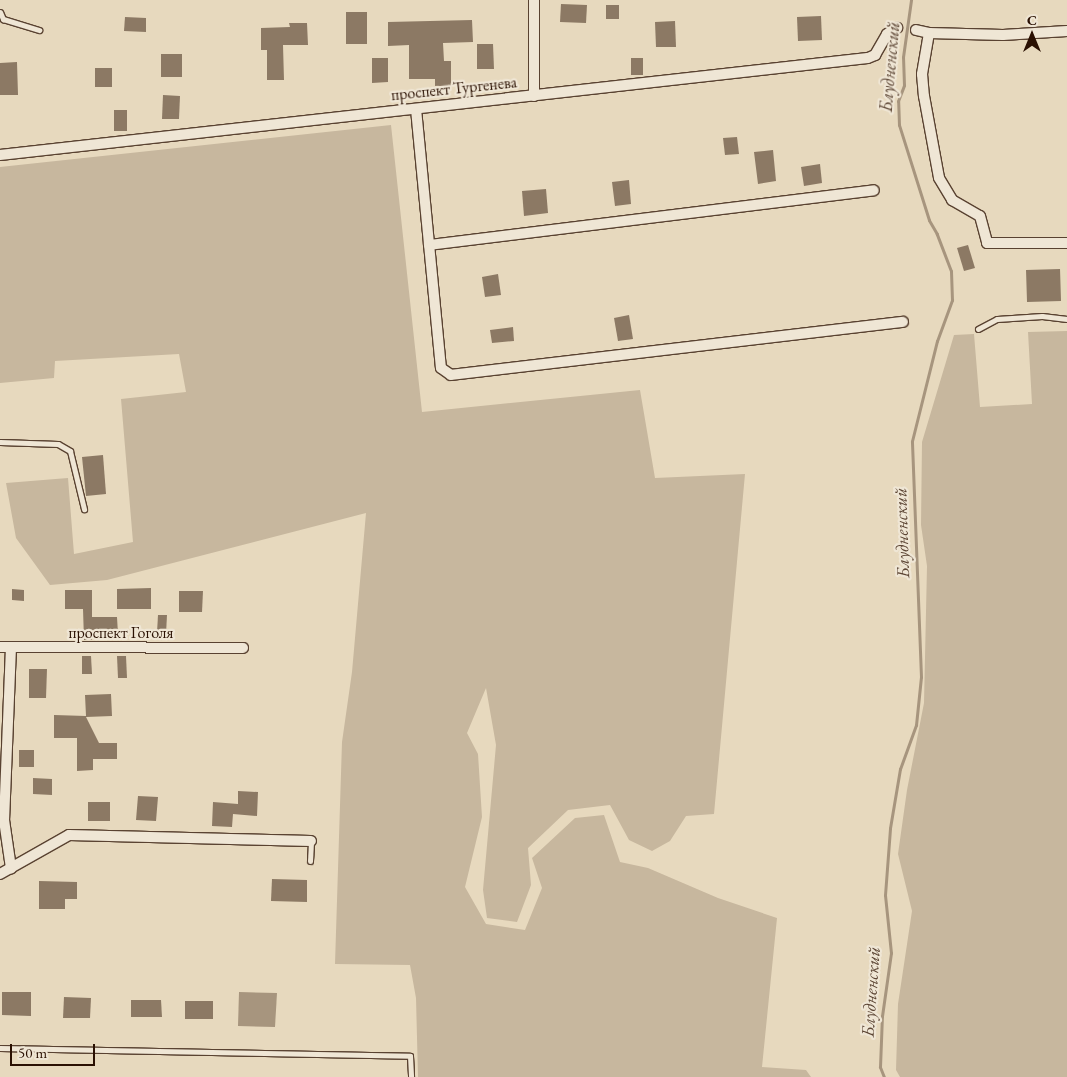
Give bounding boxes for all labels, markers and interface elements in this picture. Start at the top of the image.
north arrow [1007,10,1057,60]
text: С [1027,11,1037,29]
water label: Блудненский [875,21,905,113]
street label: проспект Тургенева [390,73,518,105]
water label: Блудненский [890,487,914,579]
street label: проспект Гоголя [68,623,174,643]
water label: Блудненский [857,946,885,1038]
scale bar [12,1034,98,1066]
text: 50 m [18,1043,47,1062]

